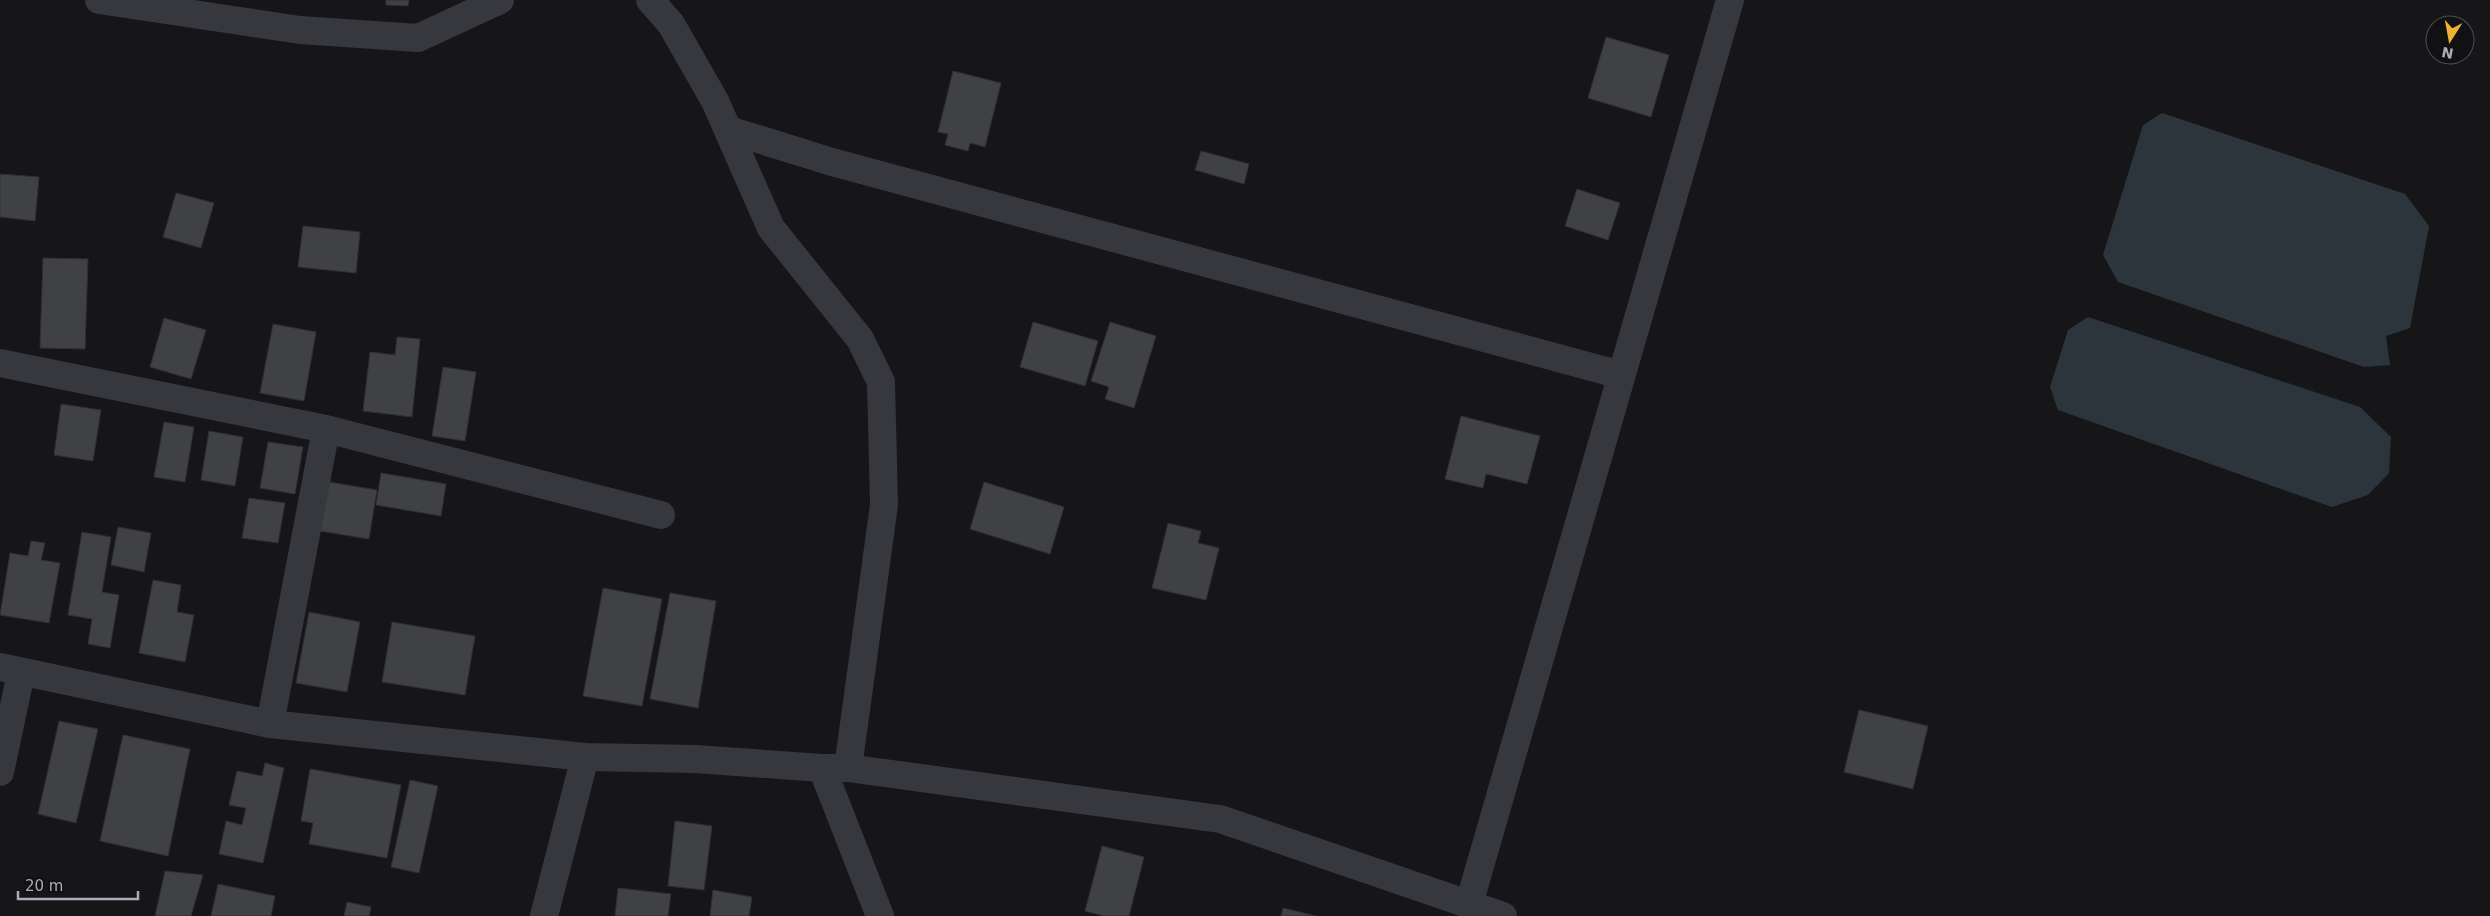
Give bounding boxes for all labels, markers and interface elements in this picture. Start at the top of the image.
north arrow [2425,15,2475,65]
text: N [2440,44,2455,62]
scale bar [18,868,138,900]
text: 20 m [25,877,63,895]

